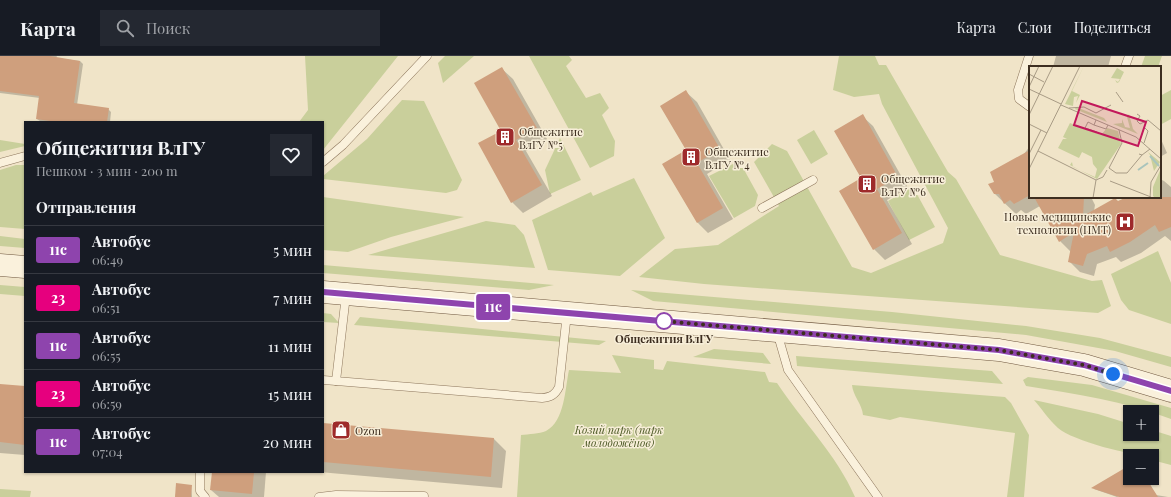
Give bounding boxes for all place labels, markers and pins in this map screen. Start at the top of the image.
place label: Общежитие ВлГУ №5 [519,124,583,152]
building icon: Общежитие ВлГУ №5 [494,126,516,148]
place label: Общежитие ВлГУ №4 [705,144,769,172]
building icon: Общежитие ВлГУ №4 [680,146,702,168]
place label: Общежитие ВлГУ №6 [881,171,945,199]
building icon: Общежитие ВлГУ №6 [856,173,878,195]
place label: Новые медицинские технологии (НМТ) [1004,209,1111,237]
hospital icon: Новые медицинские технологии (НМТ) [1114,211,1136,233]
marker: Общежития ВлГУ [655,312,673,330]
place label: Общежития ВлГУ [615,331,714,346]
shop icon: Ozon [330,419,352,441]
place label: Ozon [355,423,381,438]

